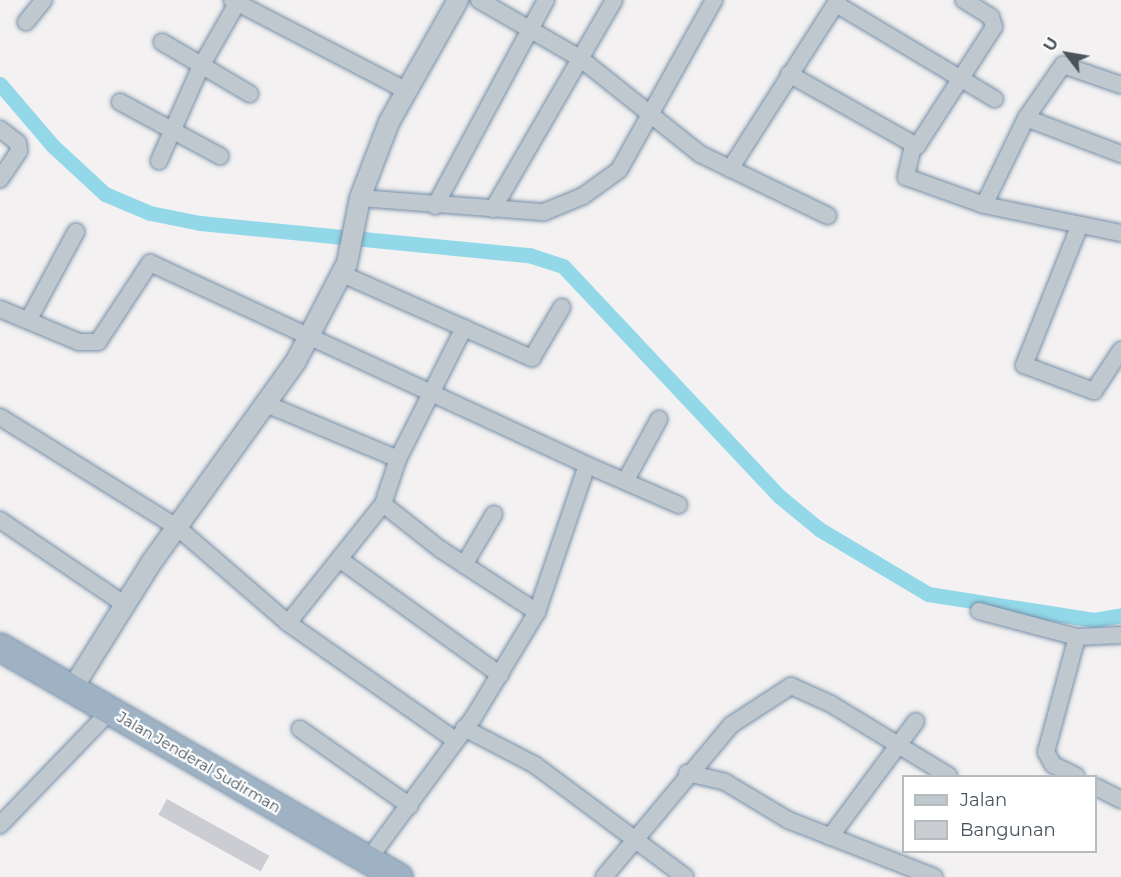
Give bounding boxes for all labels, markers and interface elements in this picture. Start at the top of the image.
north arrow [1037,24,1097,84]
text: U [1040,34,1063,55]
street label: Jalan Jenderal Sudirman [114,708,284,816]
legend [902,775,1097,853]
text: Jalan [960,789,1007,811]
text: Bangunan [960,819,1056,841]

